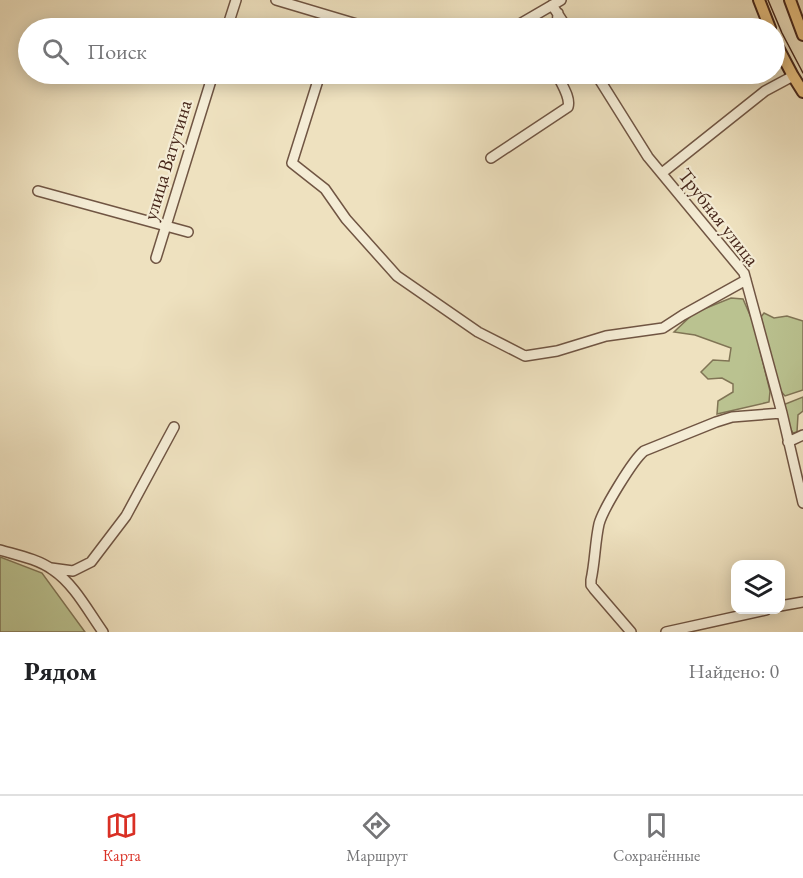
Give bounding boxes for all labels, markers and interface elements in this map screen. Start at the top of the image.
search box [18,18,785,84]
icon: search [39,35,72,68]
text: Поиск [87,37,147,66]
street label: улица Ватутина [136,97,198,223]
street label: Трубная улица [673,163,765,271]
map controls [731,560,785,614]
button: layers [731,560,785,614]
text: Рядом [24,654,97,688]
text: Найдено: 0 [688,658,779,684]
tab: Карта [103,809,141,866]
tab: Маршрут [346,809,408,866]
tab: Сохранённые [613,809,700,866]

